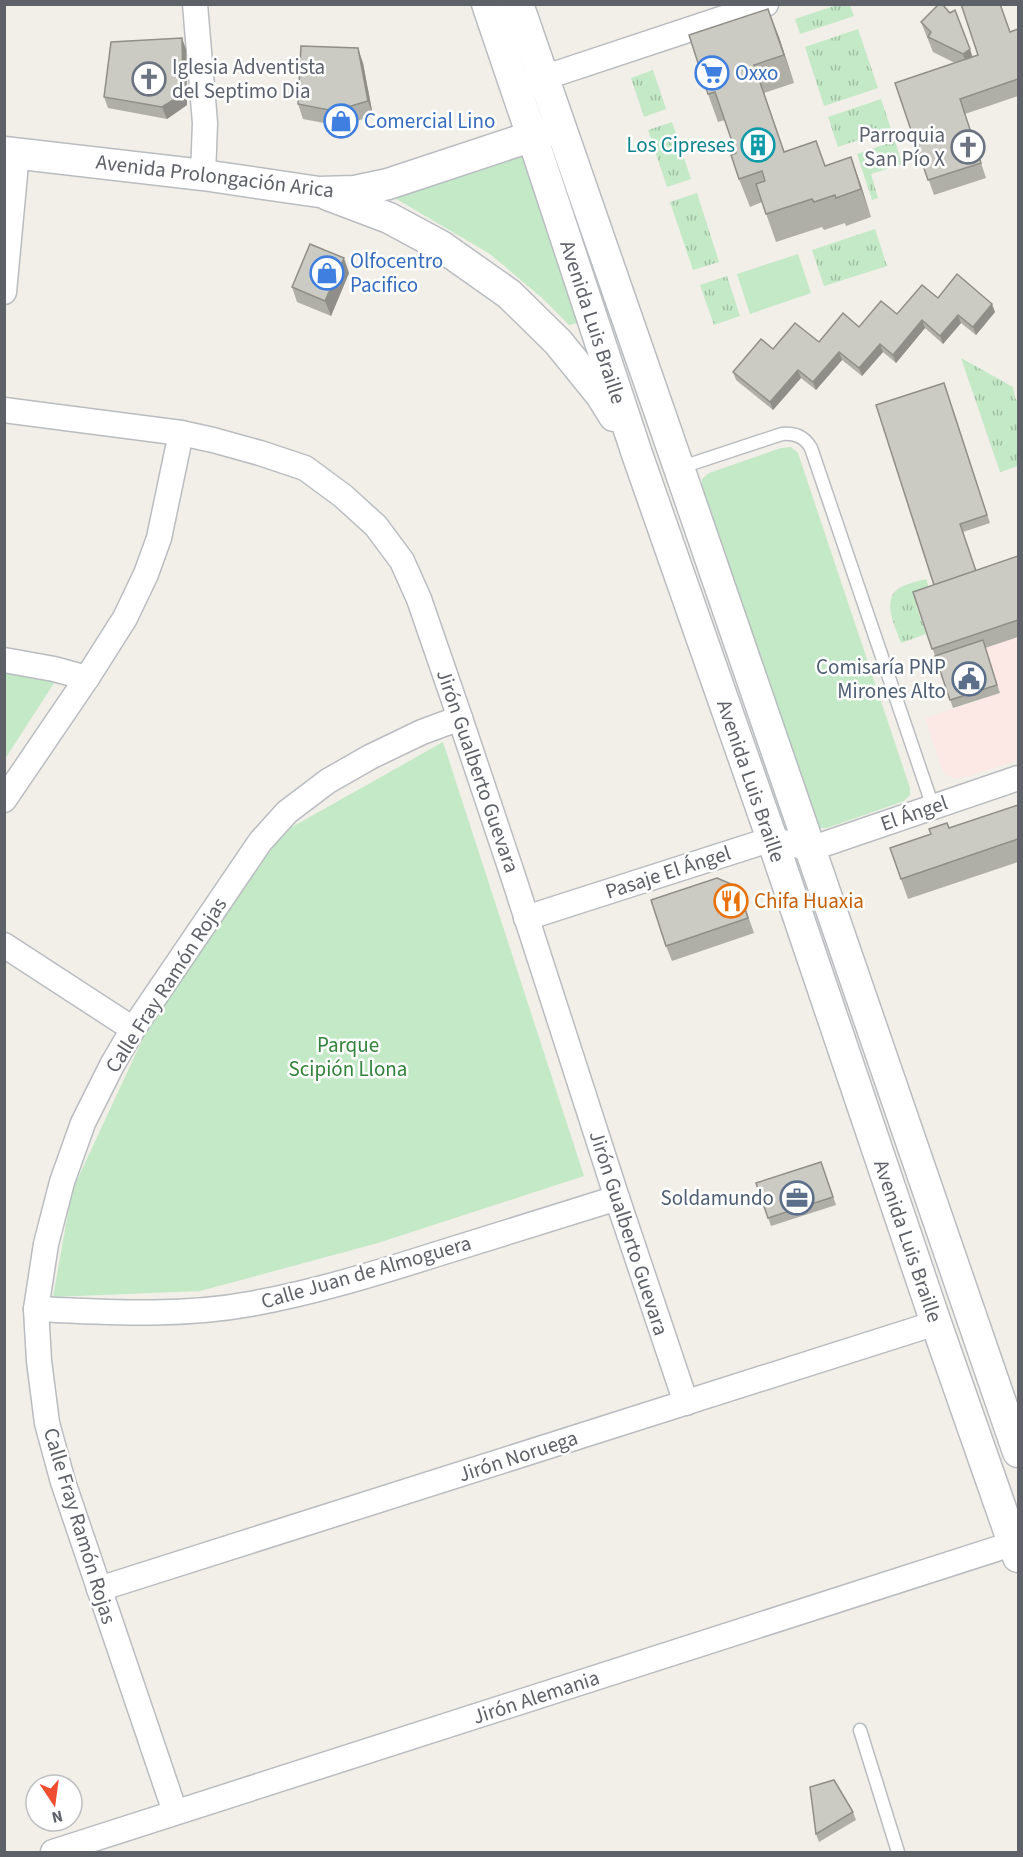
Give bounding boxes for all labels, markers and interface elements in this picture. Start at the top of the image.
place label: Iglesia Adventista del Septimo Dia [172,52,325,106]
supermarket icon: Oxxo [694,55,730,91]
place label: Oxxo [735,58,778,88]
church icon: Iglesia Adventista del Septimo Dia [131,61,167,97]
shop icon: Comercial Lino [323,103,359,139]
place label: Comercial Lino [364,106,495,136]
place label: Parroquia San Pío X [859,120,945,174]
building icon: Los Cipreses [740,127,776,163]
church icon: Parroquia San Pío X [950,129,986,165]
place label: Los Cipreses [626,130,735,160]
street label: Avenida Prolongación Arica [94,147,336,205]
street label: Avenida Luis Braille [552,236,634,408]
place label: Olfocentro Pacifico [350,246,443,300]
shop icon: Olfocentro Pacifico [309,255,345,291]
place label: Comisaría PNP Mirones Alto [816,652,946,706]
public building icon: Comisaría PNP Mirones Alto [951,661,987,697]
street label: Jirón Gualberto Guevara [429,665,527,877]
street label: Avenida Luis Braille [709,696,793,866]
street label: El Ángel [876,787,952,839]
street label: Pasaje El Ángel [601,838,735,906]
restaurant icon: Chifa Huaxia [713,883,749,919]
place label: Chifa Huaxia [754,886,864,916]
street label: Calle Fray Ramón Rojas [98,891,234,1079]
park label: Parque Scipión Llona [289,1030,407,1084]
street label: Jirón Gualberto Guevara [582,1127,676,1339]
street label: Avenida Luis Braille [866,1156,950,1326]
office icon: Soldamundo [779,1180,815,1216]
place label: Soldamundo [660,1183,774,1213]
street label: Calle Juan de Almoguera [257,1228,475,1316]
street label: Jirón Noruega [454,1423,582,1489]
street label: Calle Fray Ramón Rojas [36,1424,124,1628]
street label: Jirón Alemania [469,1662,603,1732]
north arrow [24,1773,84,1833]
text: N [49,1805,65,1829]

